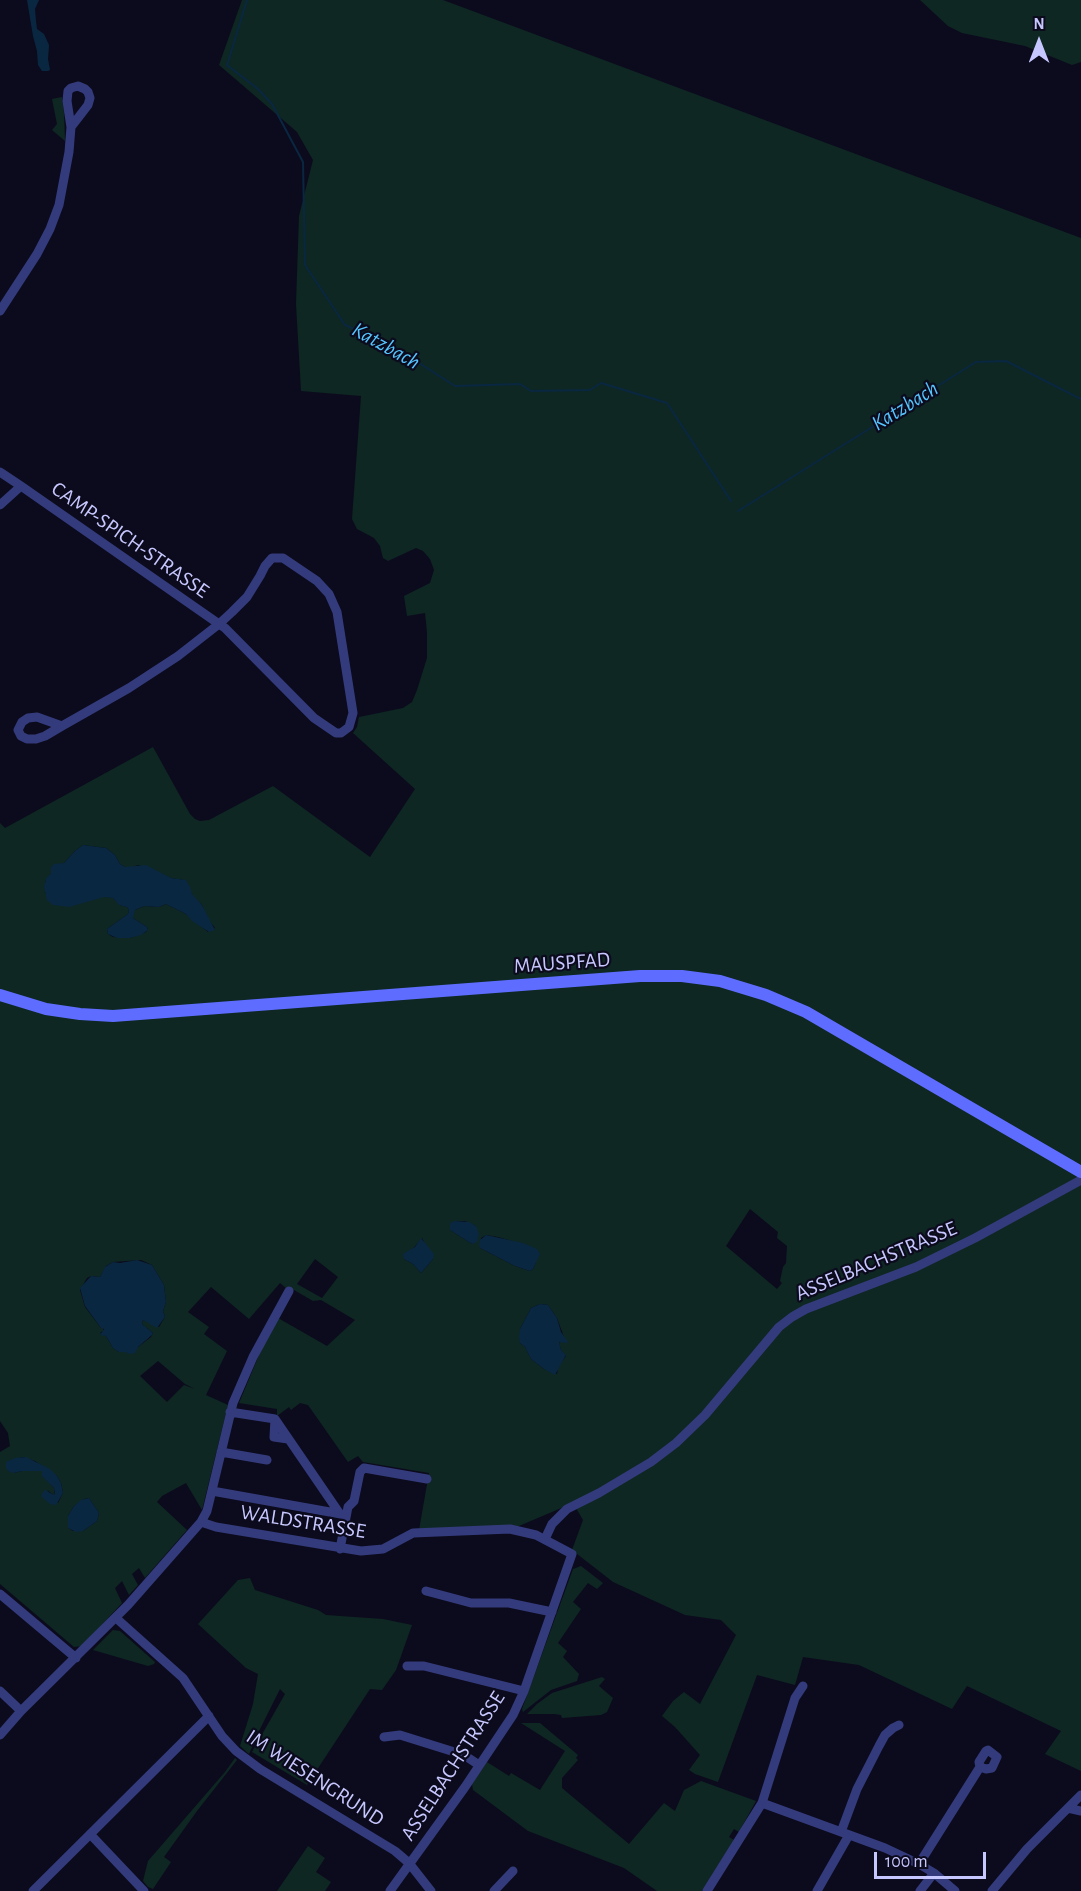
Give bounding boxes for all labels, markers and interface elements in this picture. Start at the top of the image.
north arrow [1009,12,1069,72]
text: N [1033,16,1045,32]
water label: Katzbach [347,317,425,375]
water label: Katzbach [867,375,943,437]
street label: CAMP-SPICH-STRASSE [46,476,214,604]
street label: MAUSPFAD [513,947,611,979]
street label: ASSELBACHSTRASSE [792,1216,960,1306]
street label: WALDSTRASSE [239,1500,367,1544]
street label: ASSELBACHSTRASSE [395,1687,511,1845]
street label: IM WIESENGRUND [241,1724,389,1832]
scale bar [877,1840,990,1878]
text: 100 m [885,1853,928,1871]

